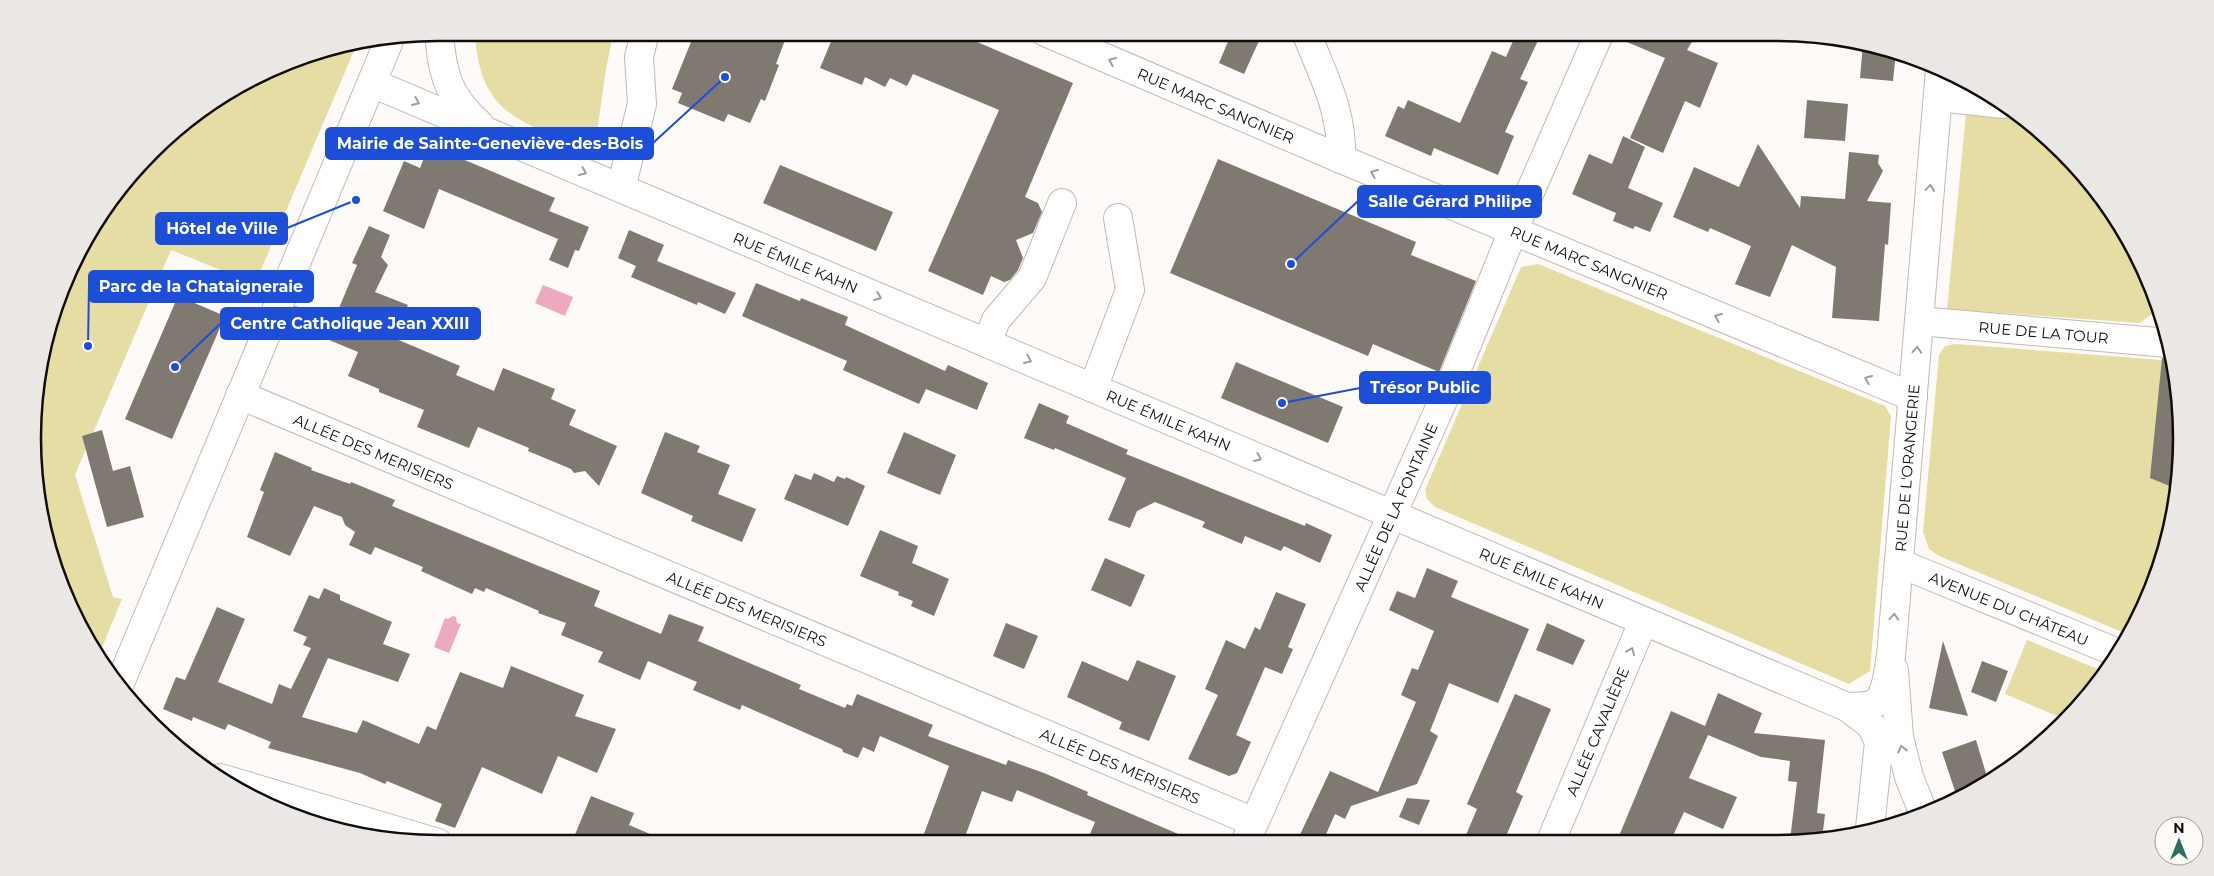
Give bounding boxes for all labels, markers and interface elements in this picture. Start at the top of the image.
one-way arrow [1108,56,1117,67]
street label: RUE MARC SANGNIER [1135,63,1297,147]
one-way arrow [411,95,420,106]
callout: Mairie de Sainte-Geneviève-des-Bois [326,128,653,159]
text: Mairie de Sainte-Geneviève-des-Bois [337,134,644,153]
one-way arrow [578,166,587,177]
one-way arrow [1370,169,1379,180]
one-way arrow [1924,184,1935,192]
callout: Salle Gérard Philipe [1358,186,1541,217]
text: Salle Gérard Philipe [1368,192,1532,211]
callout: Hôtel de Ville [156,213,287,244]
text: Hôtel de Ville [166,219,278,238]
street label: RUE MARC SANGNIER [1508,221,1671,304]
street label: RUE ÉMILE KAHN [730,227,861,297]
callout: Parc de la Chataigneraie [89,271,313,302]
text: Parc de la Chataigneraie [99,277,303,296]
one-way arrow [873,290,882,301]
callout: Centre Catholique Jean XXIII [221,308,480,339]
one-way arrow [1714,312,1723,323]
text: Centre Catholique Jean XXIII [230,314,470,333]
street label: RUE DE LA TOUR [1978,317,2109,347]
one-way arrow [1911,346,1922,354]
one-way arrow [1023,354,1032,364]
callout: Trésor Public [1360,372,1490,403]
one-way arrow [1864,375,1873,386]
text: Trésor Public [1370,378,1480,397]
street label: RUE DE L'ORANGERIE [1890,383,1923,553]
street label: RUE ÉMILE KAHN [1103,385,1234,455]
street label: ALLÉE DES MERISIERS [291,409,456,493]
street label: ALLÉE DE LA FONTAINE [1350,420,1441,594]
one-way arrow [1253,451,1262,462]
street label: RUE ÉMILE KAHN [1476,543,1607,613]
street label: ALLÉE DES MERISIERS [664,566,830,651]
street label: AVENUE DU CHÂTEAU [1926,567,2092,650]
one-way arrow [1889,613,1900,621]
one-way arrow [1625,647,1636,656]
street label: ALLÉE CAVALIÈRE [1562,664,1633,799]
street label: ALLÉE DES MERISIERS [1037,724,1203,808]
one-way arrow [1897,744,1908,753]
north arrow [2154,816,2204,866]
text: N [2173,819,2185,837]

